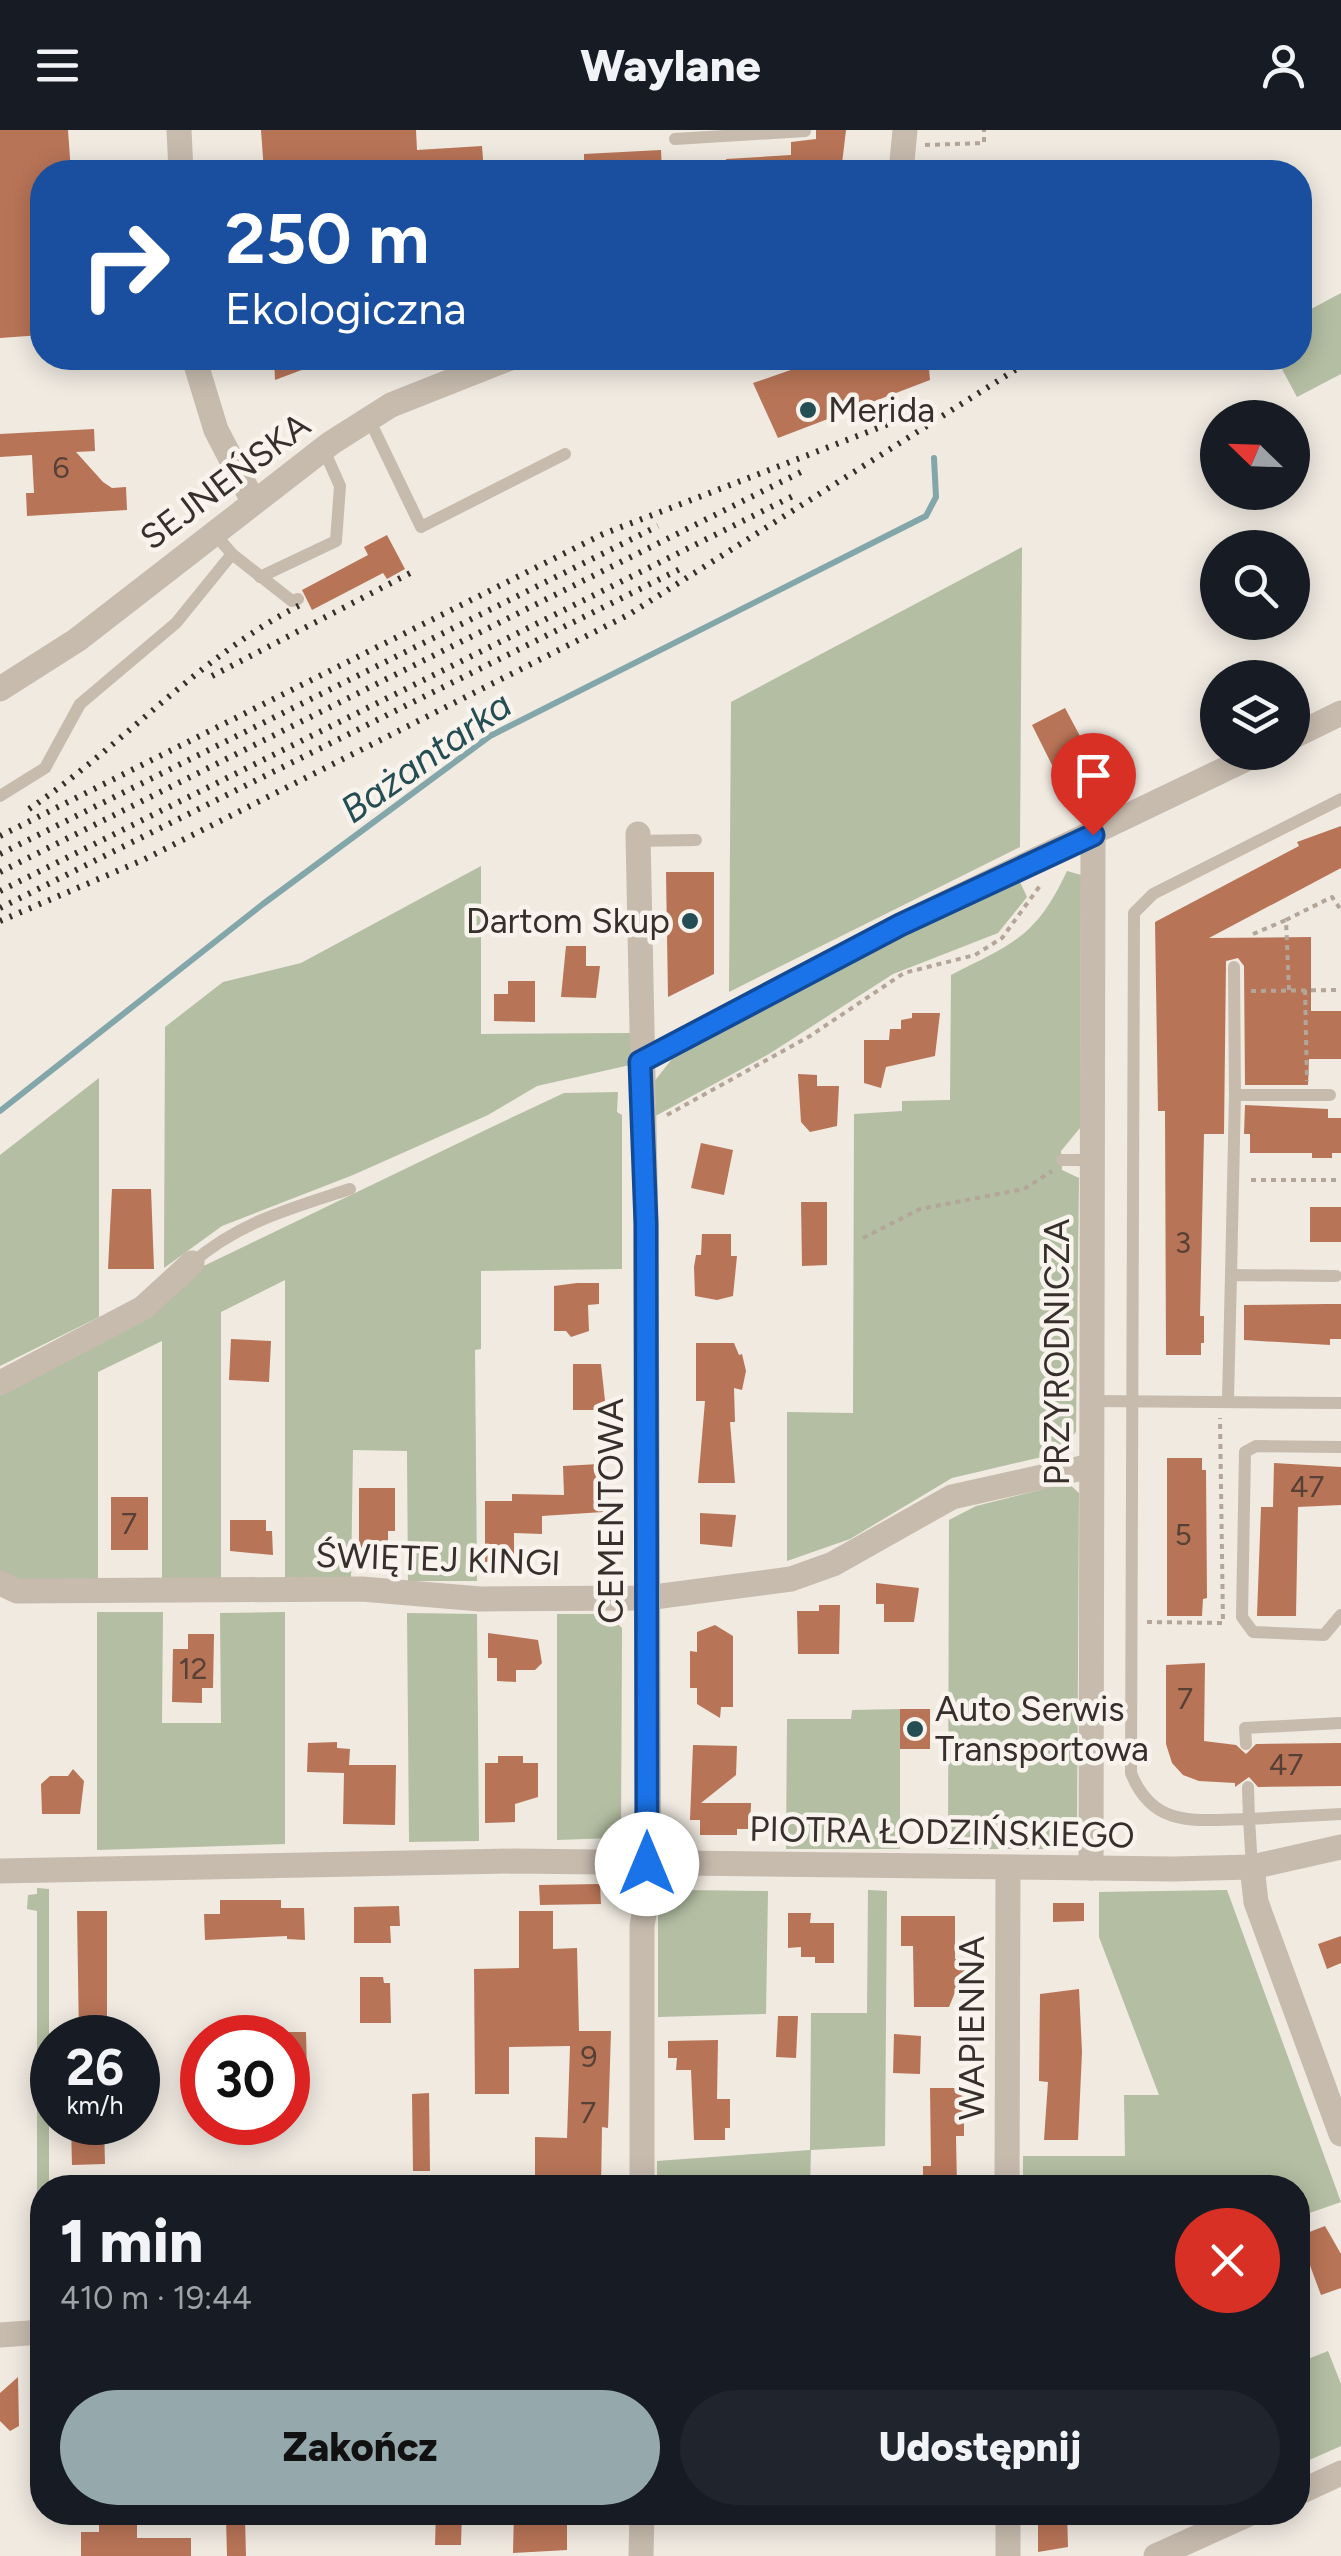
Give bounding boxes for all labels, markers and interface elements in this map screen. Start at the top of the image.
icon: menu [30,38,85,93]
text: Waylane [580,38,761,92]
icon: person [1256,38,1311,93]
text: 250 m [225,196,429,281]
icon: right [60,200,190,330]
text: Ekologiczna [225,281,466,335]
place label: Merida [828,389,935,431]
marker: Merida [797,399,819,421]
north arrow [1200,400,1310,510]
map controls [1200,400,1310,770]
street label: SEJNEŃSKA [132,403,318,558]
house number: 6 [53,449,70,486]
button: search [1200,530,1310,640]
button: layers [1200,660,1310,770]
water label: Bażantarka [332,681,520,833]
pin [1051,733,1136,836]
icon: arrive [1066,748,1121,803]
place label: Dartom Skup [466,900,670,942]
marker: Dartom Skup [679,910,701,932]
street label: PRZYRODNICZA [1036,1218,1078,1485]
house number: 3 [1175,1224,1191,1261]
street label: CEMENTOWA [590,1398,632,1624]
house number: 47 [1290,1468,1324,1505]
house number: 7 [121,1505,137,1542]
house number: 5 [1174,1516,1192,1553]
street label: ŚWIĘTEJ KINGI [315,1534,561,1584]
house number: 12 [178,1650,208,1687]
house number: 7 [1177,1680,1193,1717]
place label: Auto Serwis Transportowa [935,1688,1149,1770]
marker: Auto Serwis Transportowa [904,1718,926,1740]
house number: 47 [1269,1746,1303,1783]
street label: PIOTRA ŁODZIŃSKIEGO [749,1808,1135,1856]
position arrow [595,1812,699,1916]
street label: WAPIENNA [951,1935,993,2120]
speed limit sign: 30 [180,2015,310,2145]
text: 26 [66,2037,124,2098]
house number: 9 [581,2038,597,2075]
text: km/h [66,2090,124,2120]
house number: 7 [580,2094,596,2131]
text: 1 min [60,2205,203,2277]
button: close [1175,2208,1280,2313]
text: 410 m · 19:44 [60,2279,252,2317]
button: Zakończ [60,2390,660,2505]
button: Udostępnij [680,2390,1280,2505]

